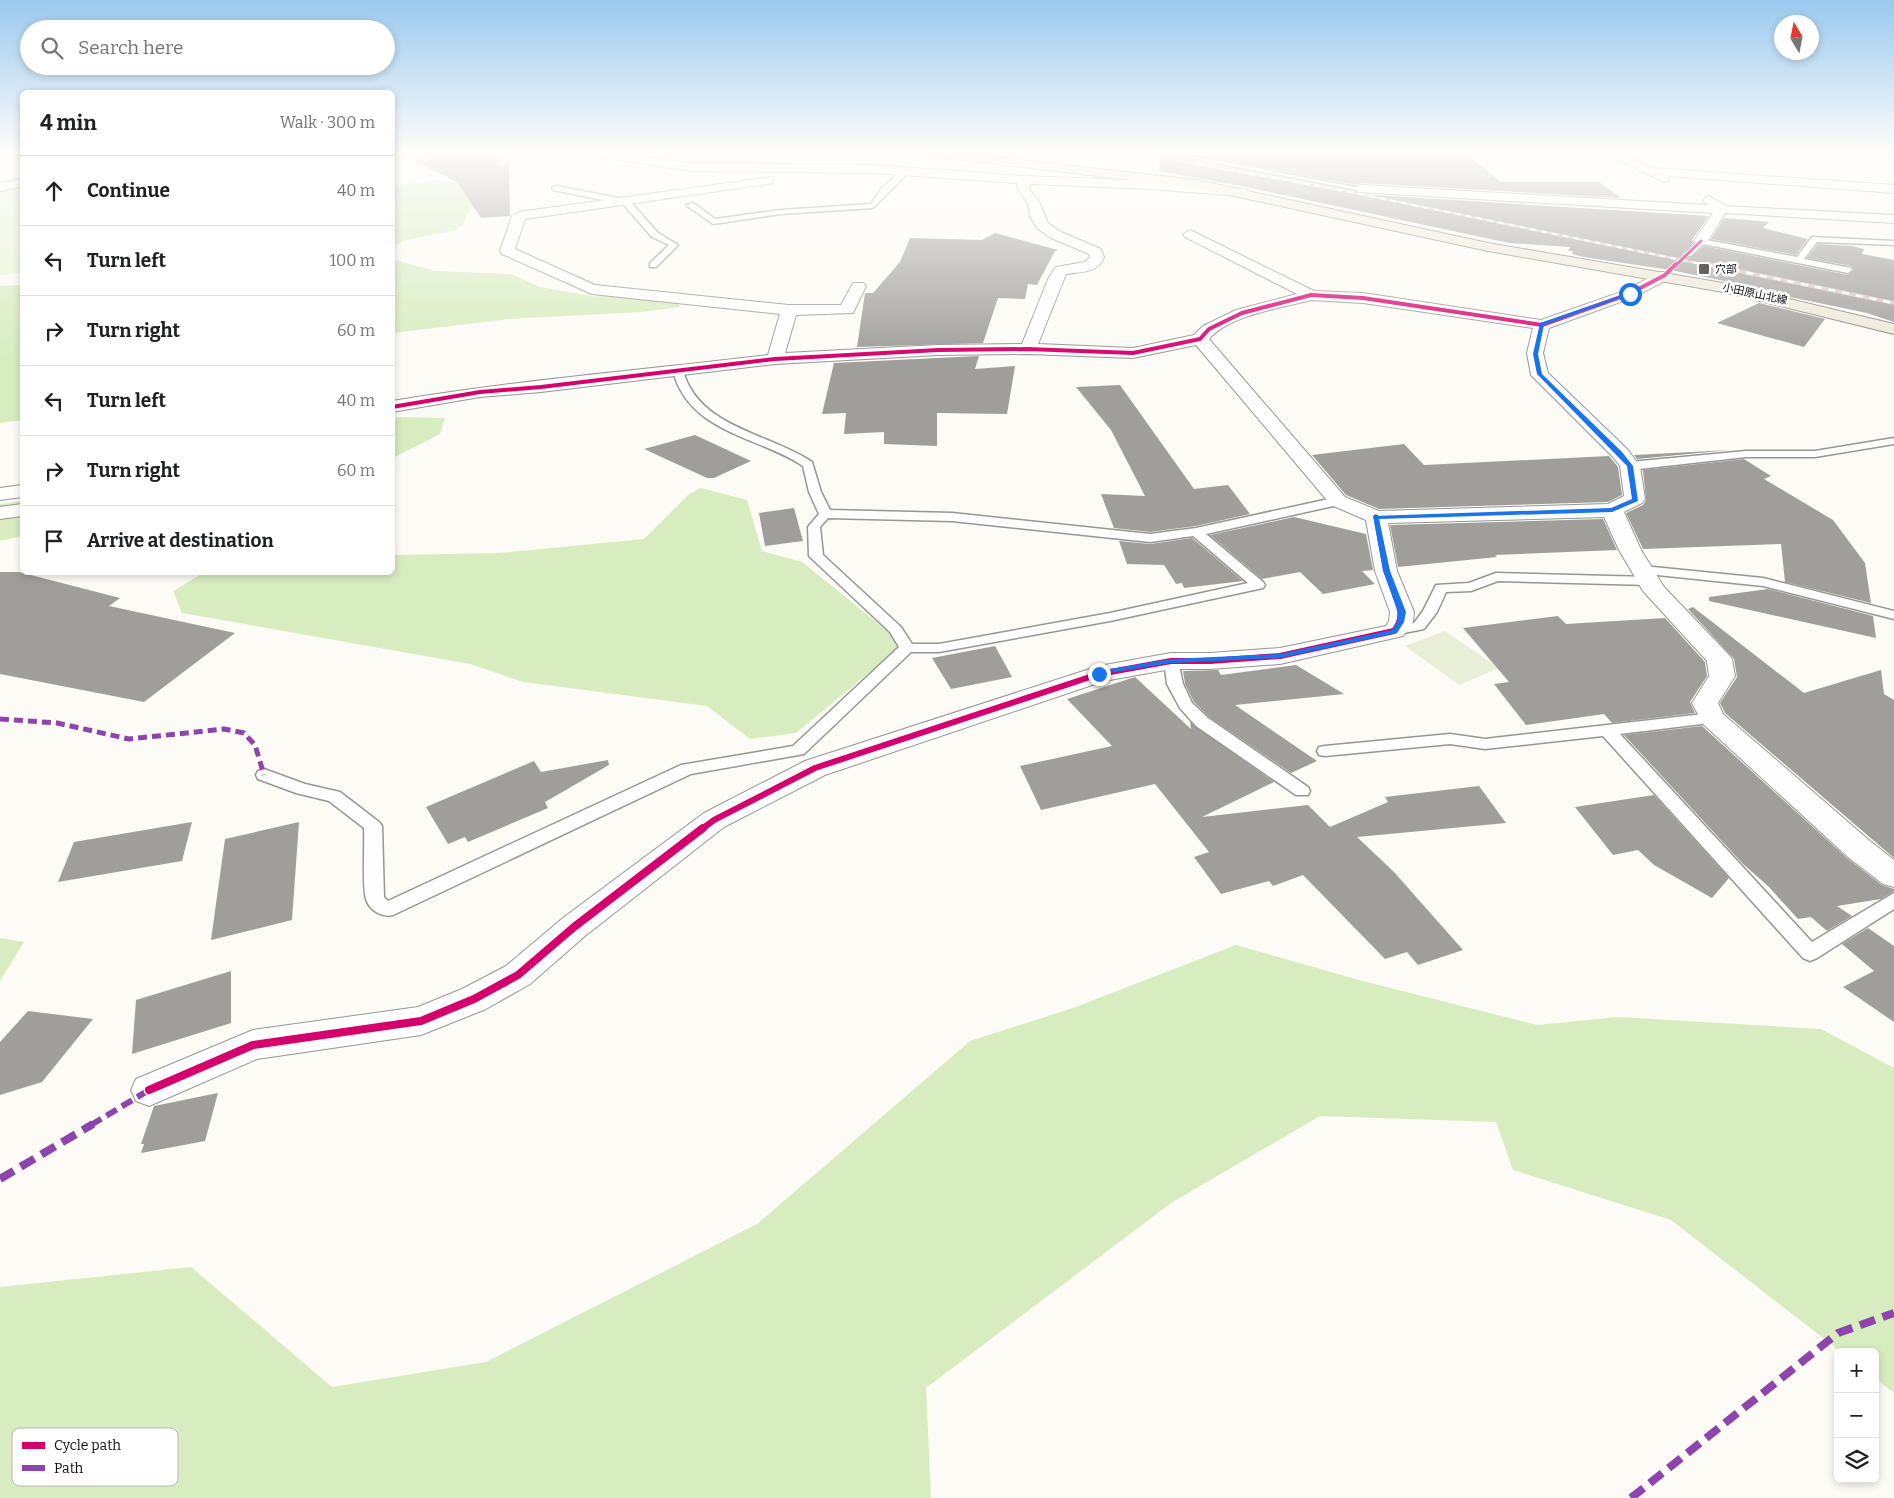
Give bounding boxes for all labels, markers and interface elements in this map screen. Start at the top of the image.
north arrow [1774,15,1819,60]
search box [20,20,395,75]
icon: search [38,34,66,62]
text: Search here [78,36,183,59]
text: 4 min [40,110,97,136]
text: Walk · 300 m [280,113,375,132]
icon: ahead [40,177,68,205]
text: Continue [87,179,170,202]
text: 40 m [337,181,375,200]
icon: left [40,247,68,275]
text: Turn left [87,249,166,272]
text: 100 m [330,251,375,270]
marker: 穴部 [1697,262,1711,276]
place label: 穴部 [1715,263,1737,276]
street label: 小田原山北線 [1721,281,1789,307]
route start [1619,283,1642,306]
icon: right [40,317,68,345]
text: Turn right [87,319,180,342]
text: 60 m [337,321,375,340]
icon: left [40,387,68,415]
text: Turn left [87,389,166,412]
text: 40 m [337,391,375,410]
icon: right [40,457,68,485]
text: Turn right [87,459,180,482]
text: 60 m [337,461,375,480]
icon: arrive [40,527,68,555]
text: Arrive at destination [87,529,274,552]
route end [1088,663,1111,686]
map controls [1834,1348,1879,1483]
button: + [1834,1348,1879,1393]
button: − [1834,1393,1879,1438]
legend [12,1428,178,1486]
text: Cycle path [54,1437,121,1454]
button: layers [1834,1438,1879,1483]
text: Path [54,1460,84,1477]

